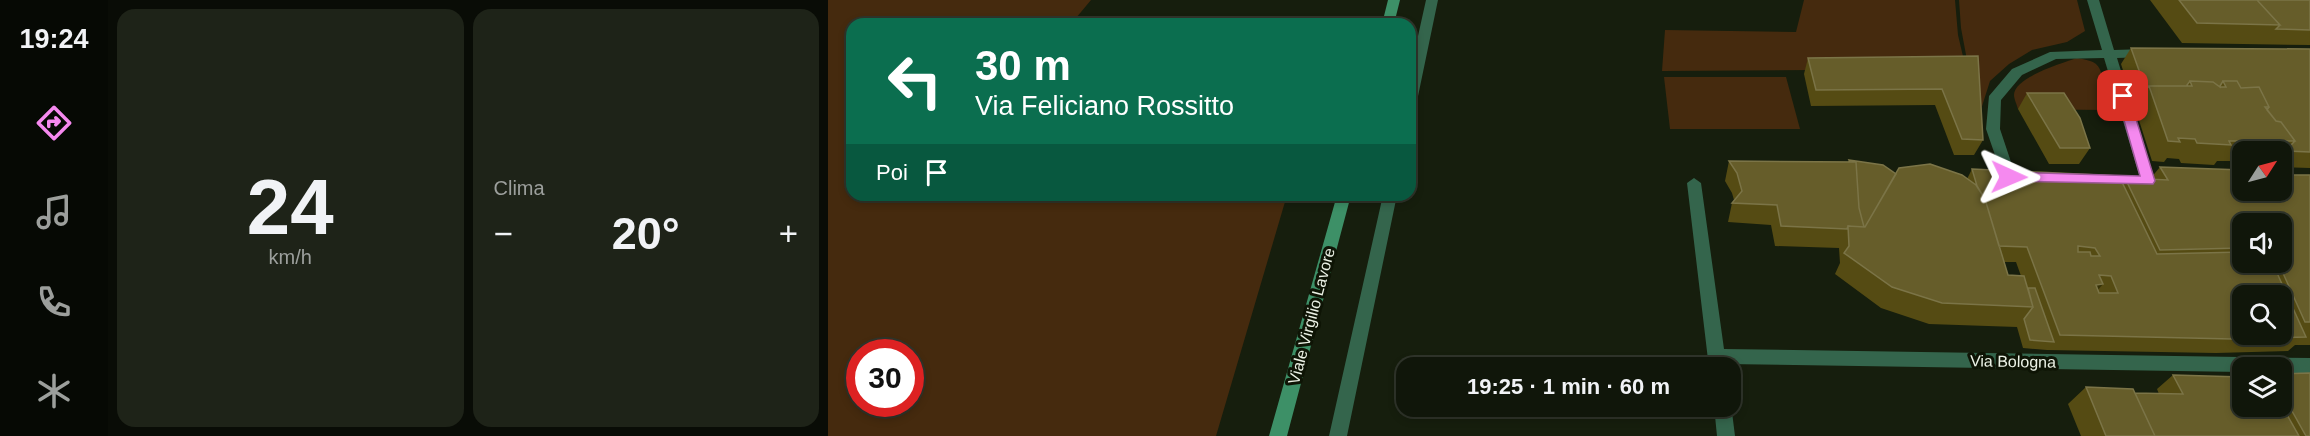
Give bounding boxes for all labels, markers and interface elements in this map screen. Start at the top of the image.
text: 19:24 [19,24,89,54]
icon: left [876,42,954,120]
text: 30 m [975,42,1071,89]
pin [2097,70,2148,121]
icon: arrive [2106,79,2139,112]
text: Via Feliciano Rossitto [975,91,1234,121]
icon: directions [33,102,75,144]
north arrow [2232,141,2292,201]
map controls [2232,141,2292,417]
position arrow [1977,145,2041,209]
icon: arrive [920,156,953,189]
text: Poi [876,160,908,185]
text: 24 [247,163,334,251]
text: Clima [494,177,545,199]
icon: music [33,191,75,233]
text: 20° [612,208,680,259]
button: sound [2232,213,2292,273]
text: − [494,215,513,252]
text: + [779,215,798,252]
text: km/h [269,246,312,268]
street label: Viale Virgilio Lavore [1285,246,1338,386]
icon: phone [33,281,75,323]
button: search [2232,285,2292,345]
speed limit sign: 30 [846,339,924,417]
street label: Via Bologna [1970,352,2056,371]
button: layers [2232,357,2292,417]
icon: climate [33,370,75,412]
text: 19:25 · 1 min · 60 m [1467,374,1670,399]

